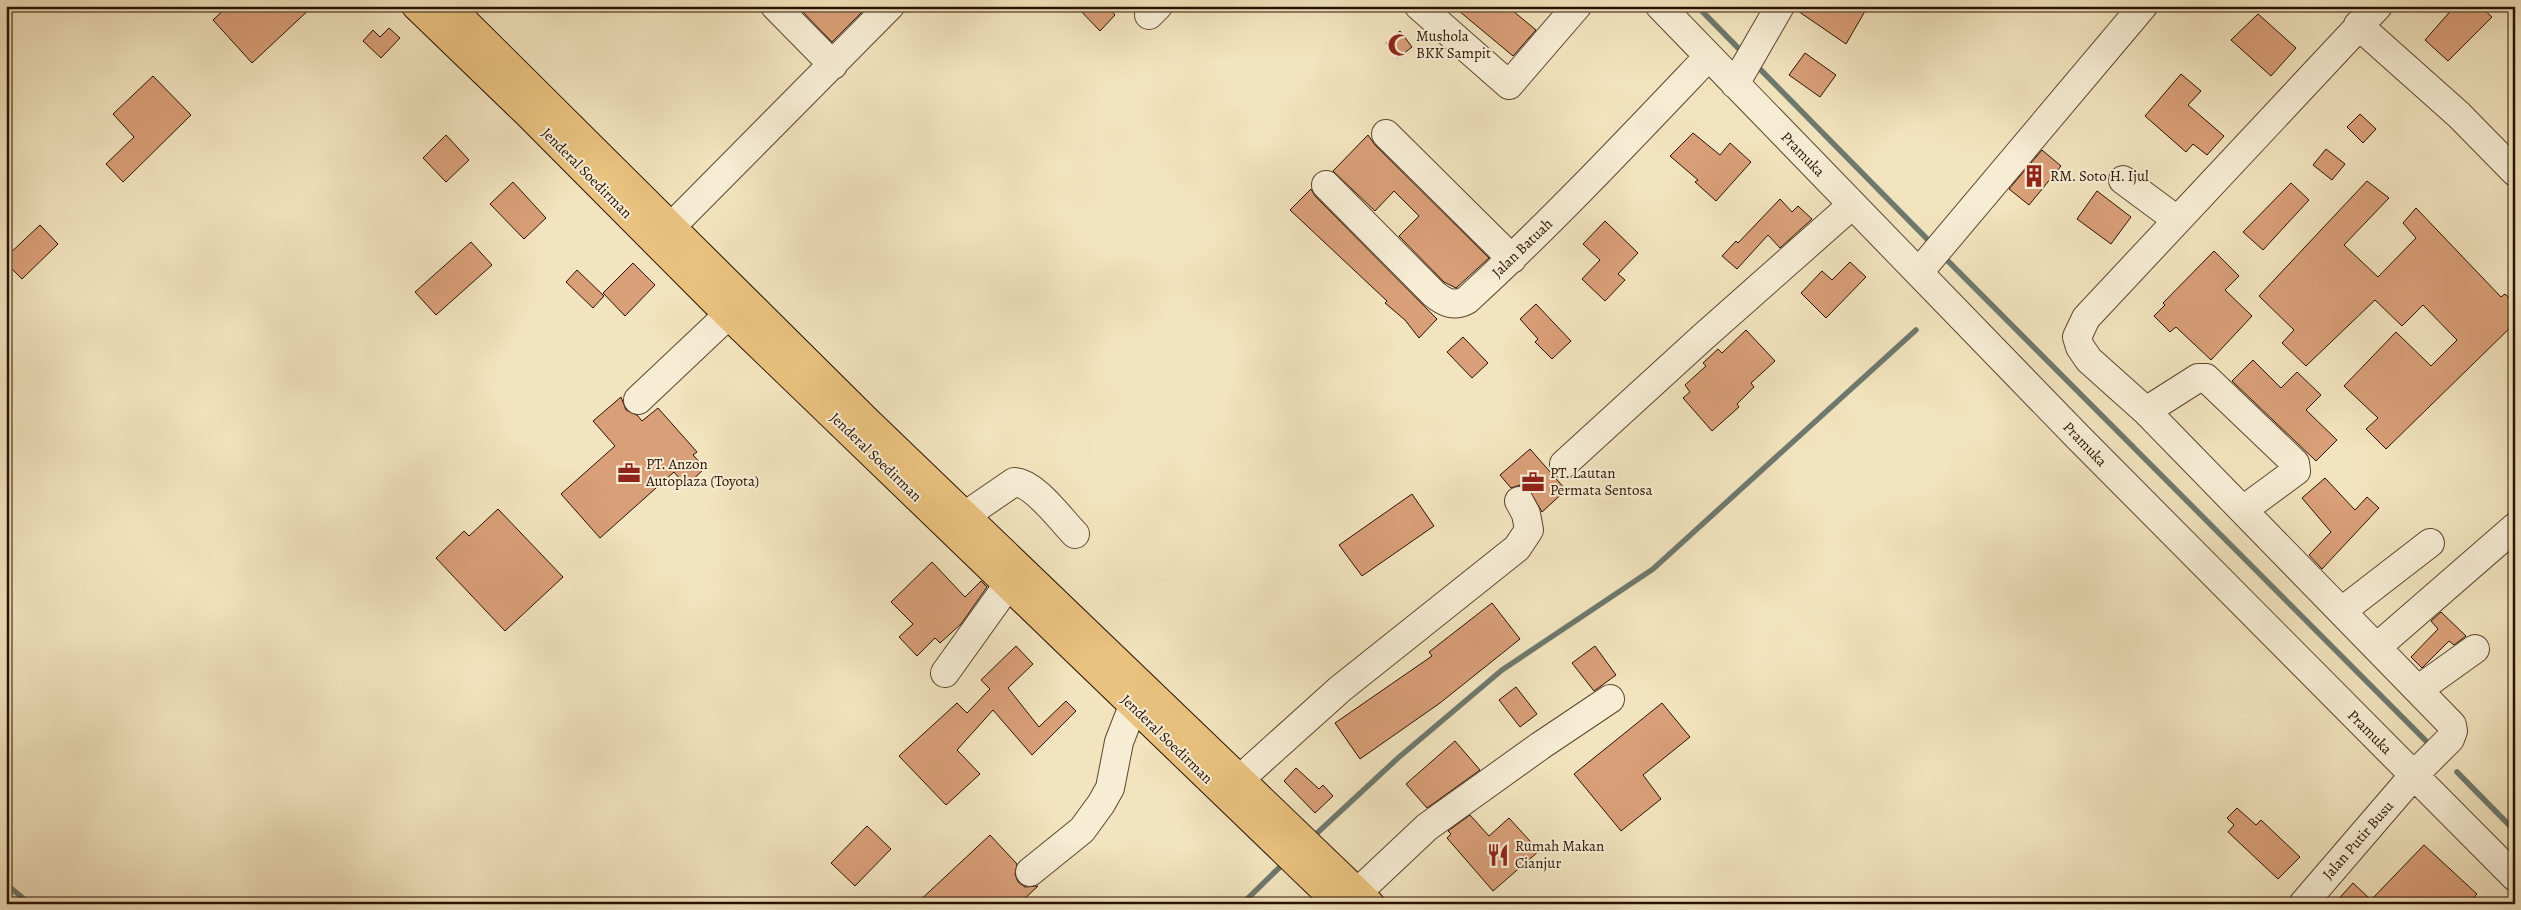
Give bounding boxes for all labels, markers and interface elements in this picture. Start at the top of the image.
place label: Mushola BKK Sampit [1416,26,1491,63]
mosque icon: Mushola BKK Sampit [1386,32,1412,58]
street label: Jenderal Soedirman [537,123,637,223]
street label: Pramuka [1777,127,1829,181]
building icon: RM. Soto H. Ijul [2021,163,2047,189]
place label: RM. Soto H. Ijul [2050,166,2149,186]
street label: Jalan Batuah [1487,214,1557,282]
street label: Jenderal Soedirman [826,408,926,506]
street label: Pramuka [2059,417,2111,471]
place label: PT. Anzon Autoplaza (Toyota) [645,454,759,491]
office icon: PT. Anzon Autoplaza (Toyota) [616,460,642,486]
place label: PT. Lautan Permata Sentosa [1550,463,1652,500]
office icon: PT. Lautan Permata Sentosa [1520,469,1546,495]
street label: Jenderal Soedirman [1117,690,1217,788]
street label: Pramuka [2343,705,2397,759]
street label: Jalan Putir Busu [2318,796,2399,884]
place label: Rumah Makan Cianjur [1515,836,1604,873]
restaurant icon: Rumah Makan Cianjur [1485,842,1511,868]

